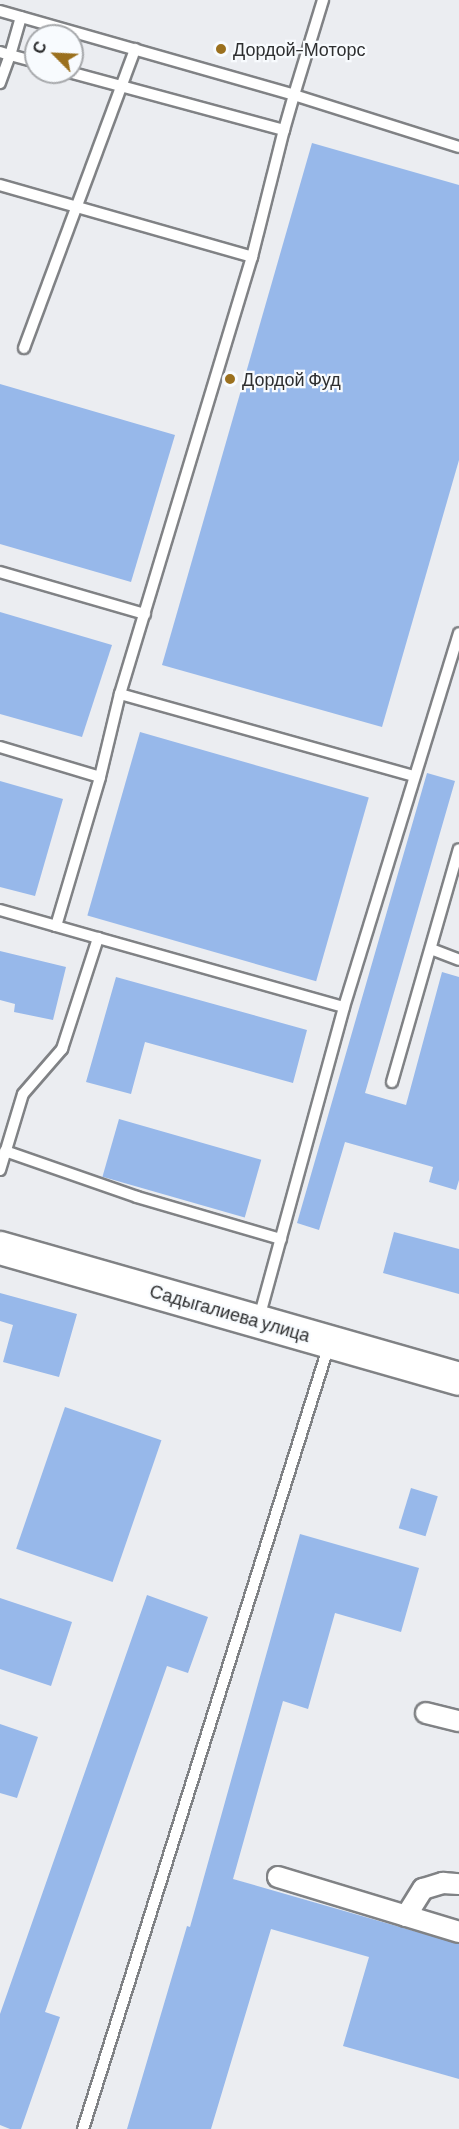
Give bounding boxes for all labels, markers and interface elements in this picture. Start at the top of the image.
north arrow [24,24,84,84]
text: С [28,38,50,56]
place label: Дордой–Моторс [233,38,366,60]
marker: Дордой–Моторс [214,42,228,56]
place label: Дордой Фуд [242,368,341,390]
marker: Дордой Фуд [223,372,237,386]
street label: Садыгалиева улица [147,1280,313,1346]

